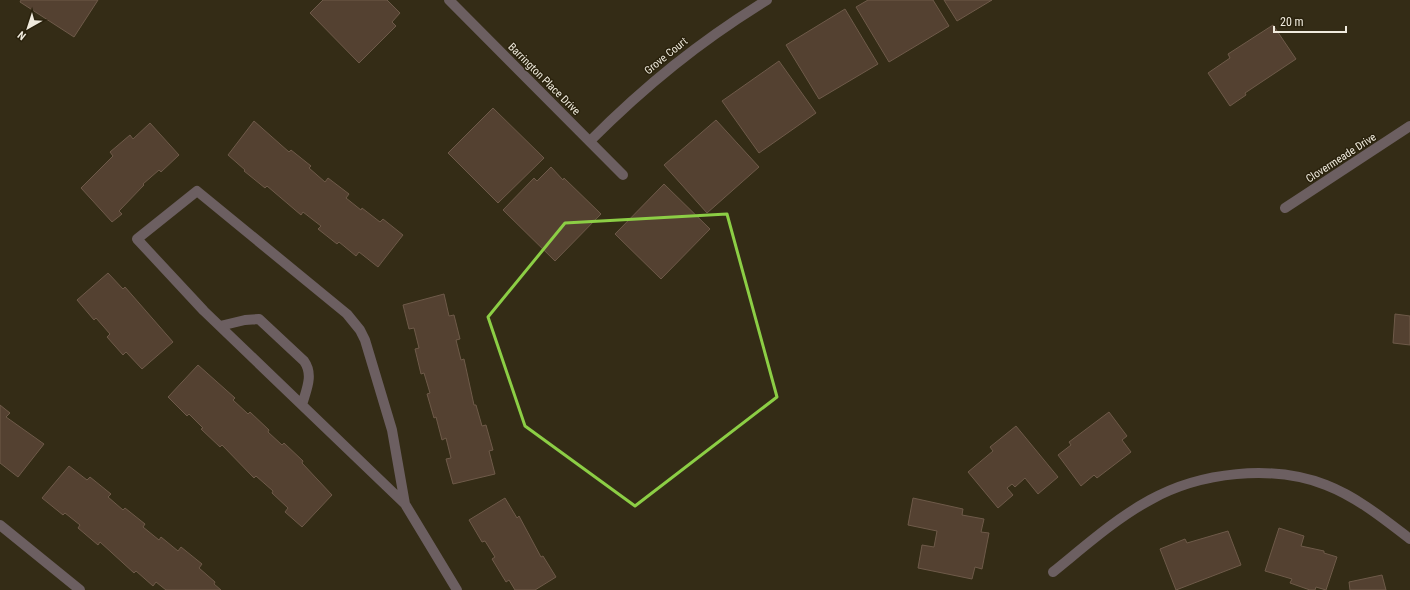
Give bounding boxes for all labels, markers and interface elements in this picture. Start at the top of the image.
north arrow [8,8,48,48]
scale bar [1274,8,1346,34]
text: 20 m [1280,15,1304,29]
text: N [15,28,29,43]
street label: Grove Court [642,35,690,77]
street label: Barrington Place Drive [505,40,583,118]
street label: Clovermeade Drive [1303,130,1379,186]

